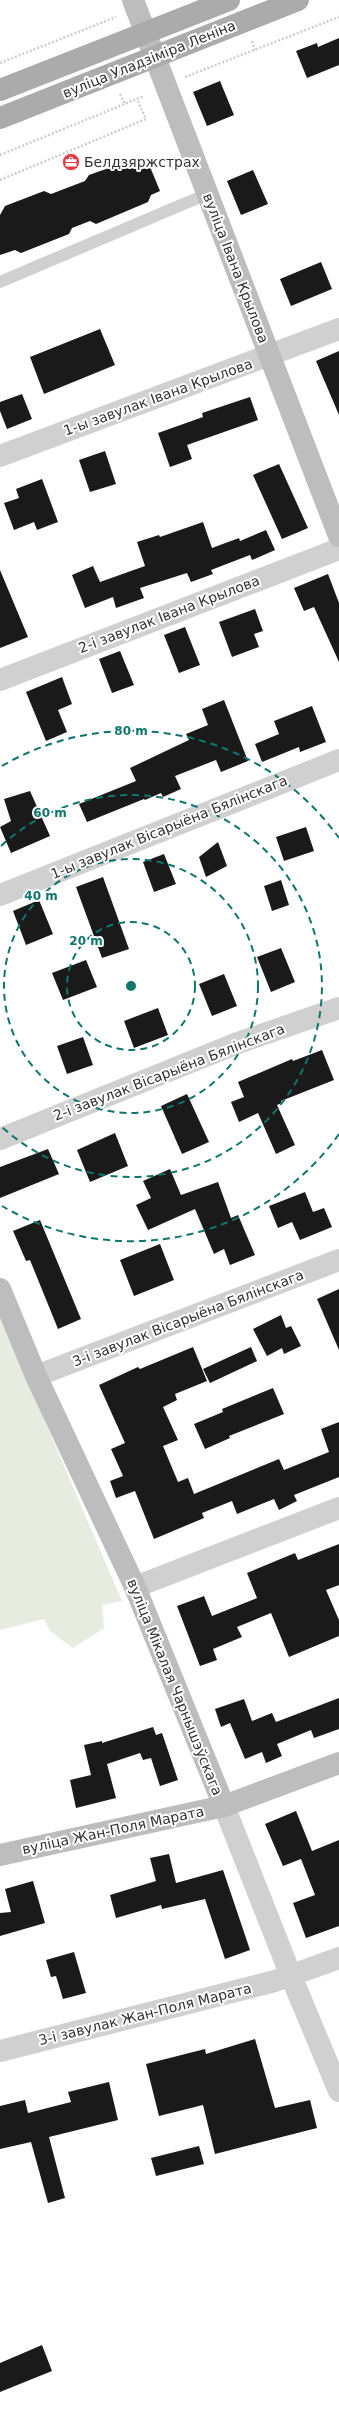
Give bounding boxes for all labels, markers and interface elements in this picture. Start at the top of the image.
street label: вуліца Уладзіміра Леніна [60,17,238,101]
office icon: Белдзяржстрах [61,152,81,172]
place label: Белдзяржстрах [84,154,200,170]
street label: вуліца Івана Крылова [200,191,272,345]
street label: 1-ы завулак Івана Крылова [61,355,255,439]
street label: 2-і завулак Івана Крылова [76,572,262,656]
text: 80 m [114,724,148,738]
street label: 1-ы завулак Вісарыёна Бялінскага [48,772,290,882]
text: 60 m [33,806,67,820]
text: 40 m [24,889,58,903]
text: 20 m [69,934,103,948]
centre of rings [124,979,138,993]
street label: 2-і завулак Вісарыёна Бялінскага [51,1020,287,1124]
street label: 3-і завулак Вісарыёна Бялінскага [70,1266,306,1370]
street label: вуліца Мікалая Чарнышэўскага [124,1576,226,1798]
street label: вуліца Жан-Поля Марата [21,1803,205,1857]
street label: 3-і завулак Жан-Поля Марата [37,1980,253,2048]

